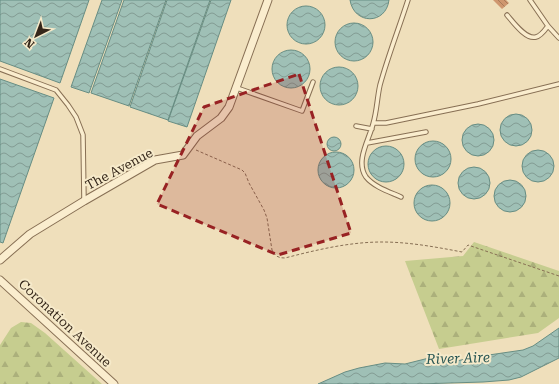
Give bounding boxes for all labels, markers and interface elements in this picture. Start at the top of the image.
north arrow [16,16,56,56]
text: N [22,35,37,51]
street label: The Avenue [83,145,155,193]
street label: Coronation Avenue [16,276,114,370]
water label: River Aire [425,349,490,367]

